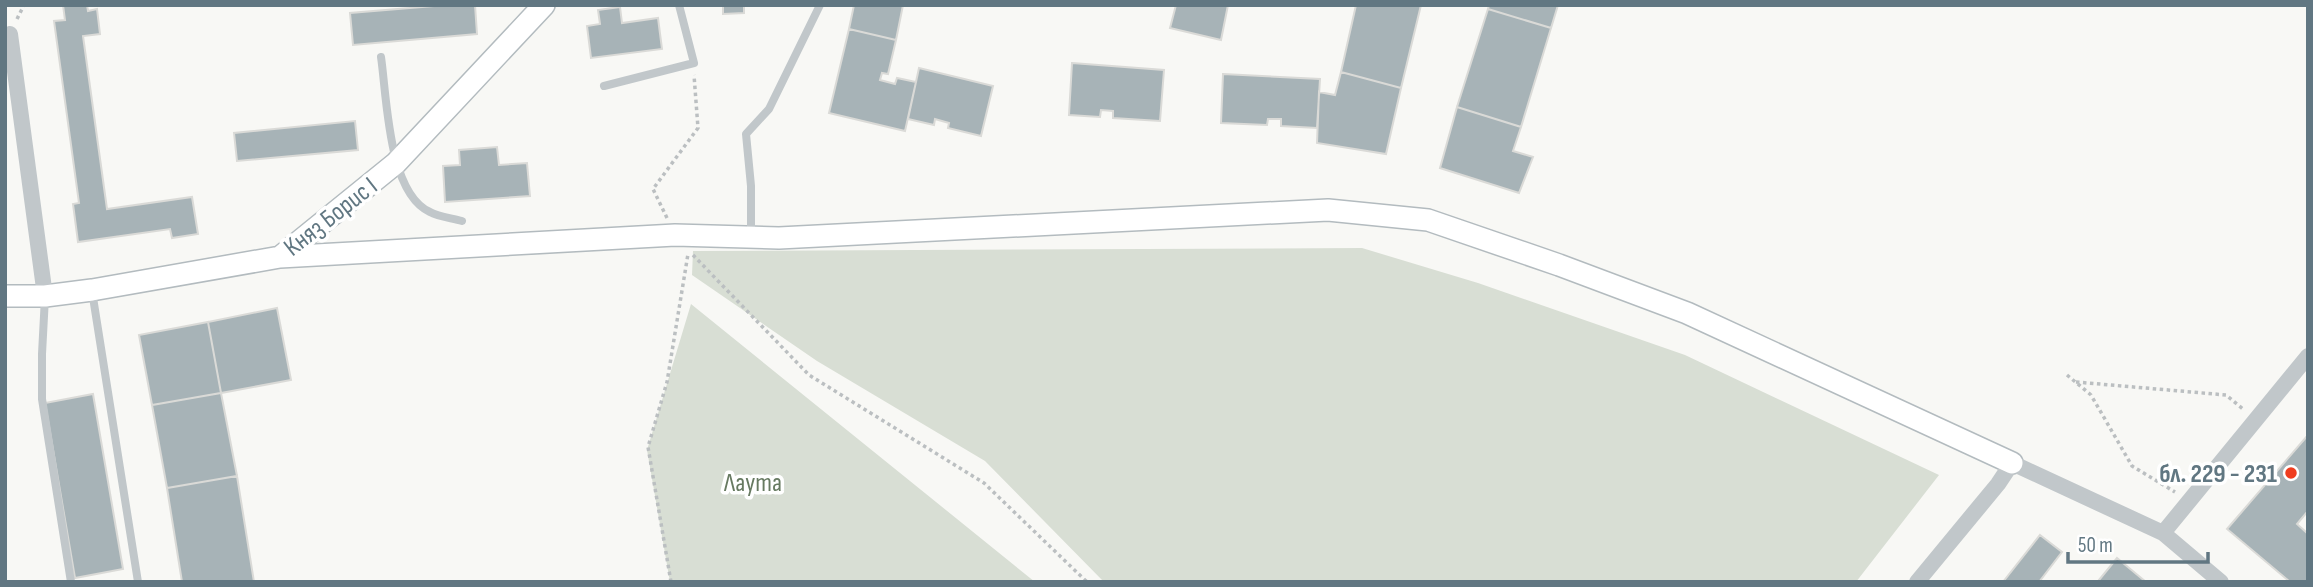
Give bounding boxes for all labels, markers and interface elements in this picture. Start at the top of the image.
street label: Княз Борис I [278,171,384,263]
place label: бл. 229 - 231 [2159,459,2277,490]
marker: бл. 229 - 231 [2283,465,2299,481]
park label: Лаута [723,468,782,499]
scale bar [2068,520,2208,564]
text: 50 m [2078,533,2113,558]

